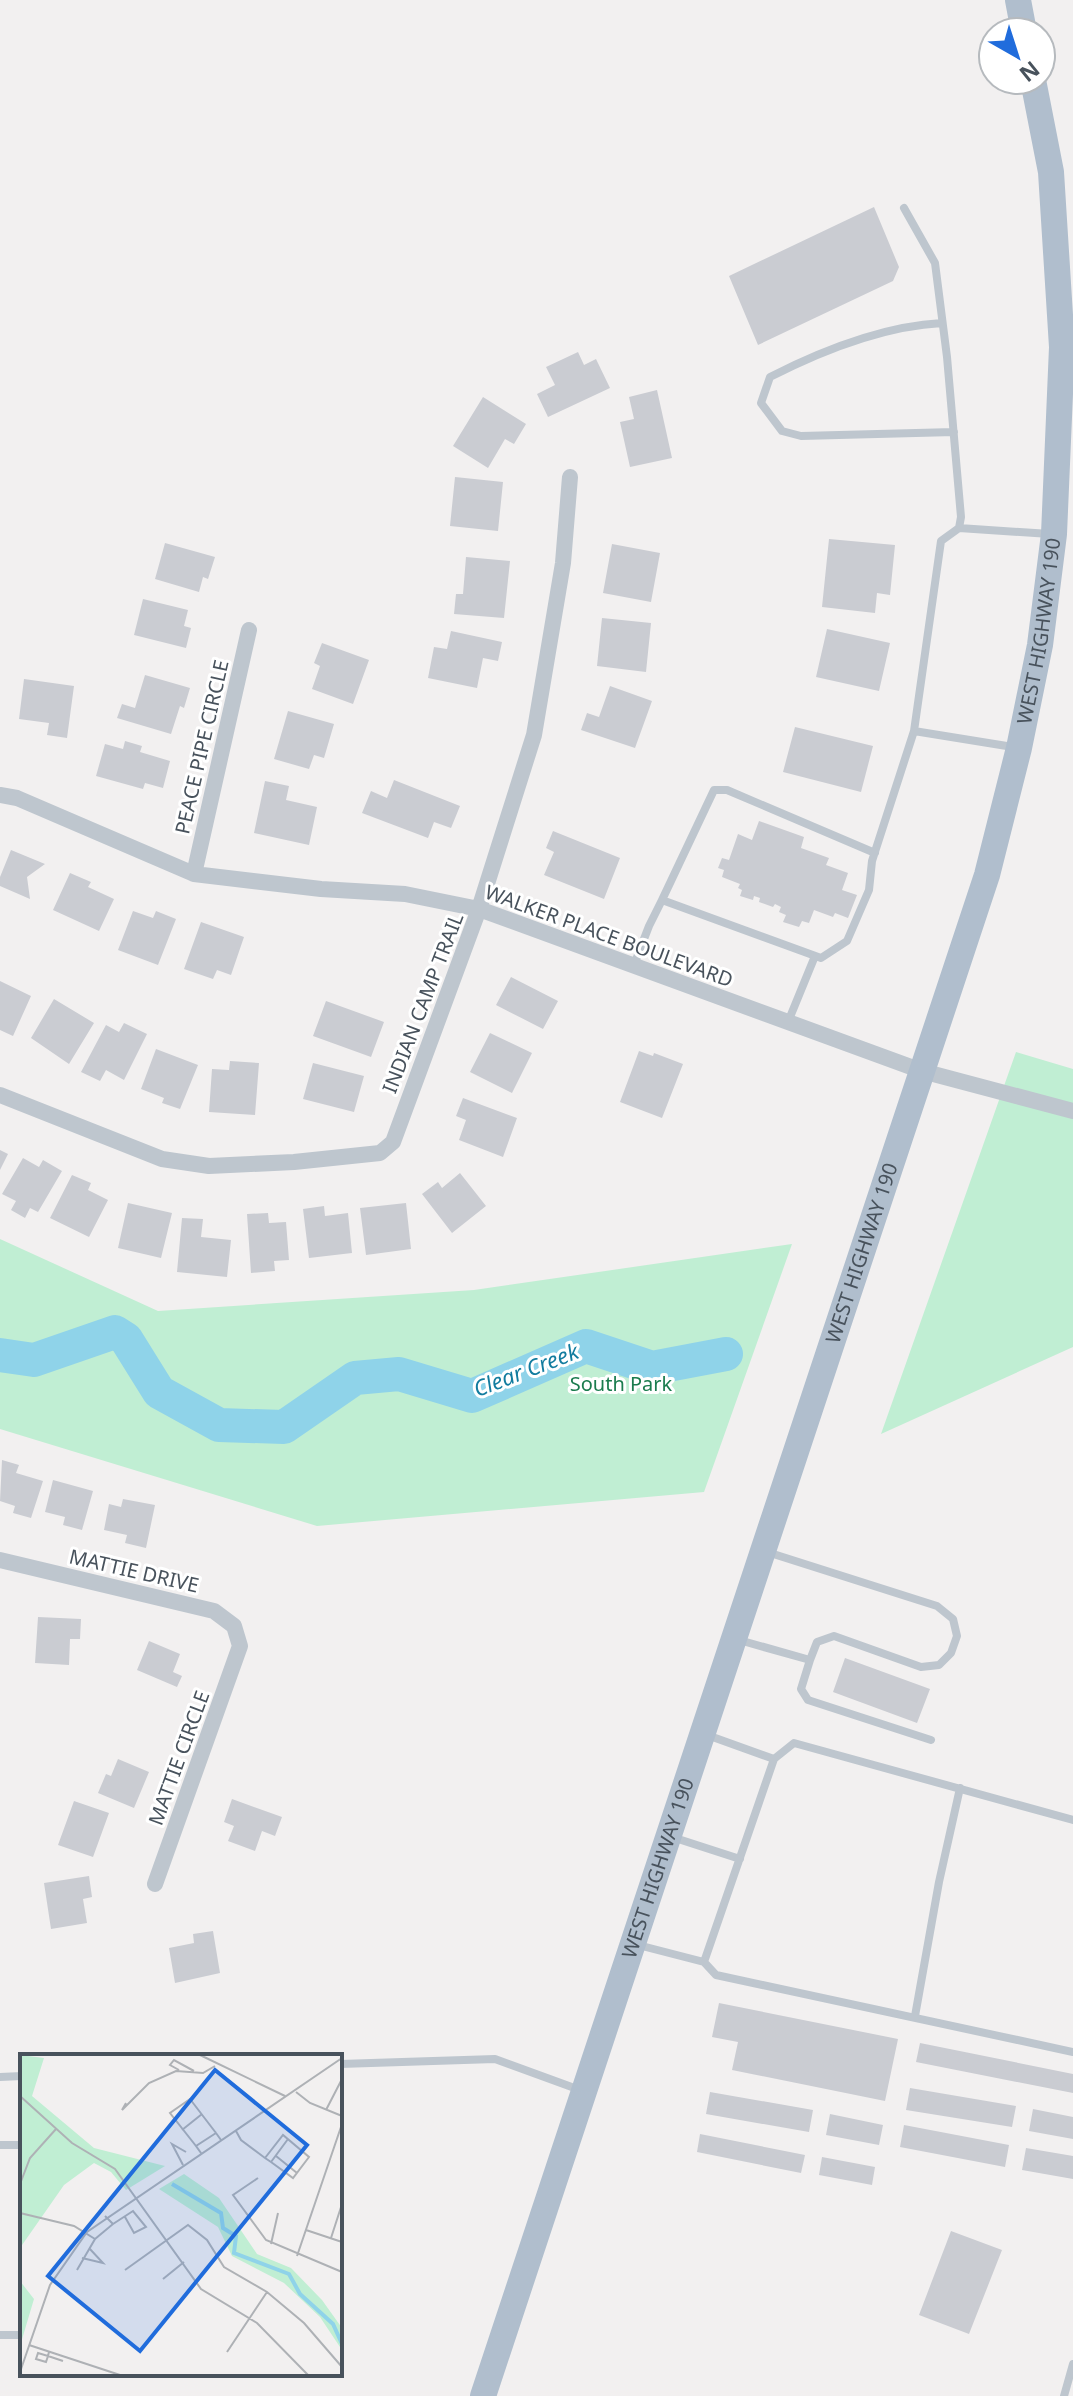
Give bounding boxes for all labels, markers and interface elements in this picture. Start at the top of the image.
north arrow [977,16,1057,96]
text: N [1014,55,1047,90]
street label: WEST HIGHWAY 190 [1010,536,1066,727]
street label: PEACE PIPE CIRCLE [168,657,235,837]
street label: WALKER PLACE BOULEVARD [481,878,737,993]
street label: INDIAN CAMP TRAIL [376,909,469,1097]
street label: WEST HIGHWAY 190 [819,1159,904,1347]
water label: Clear Creek [469,1335,584,1403]
park label: South Park [570,1370,673,1397]
street label: MATTIE DRIVE [67,1542,202,1599]
street label: MATTIE CIRCLE [142,1687,215,1829]
street label: WEST HIGHWAY 190 [615,1774,700,1962]
inset map [20,2054,342,2376]

